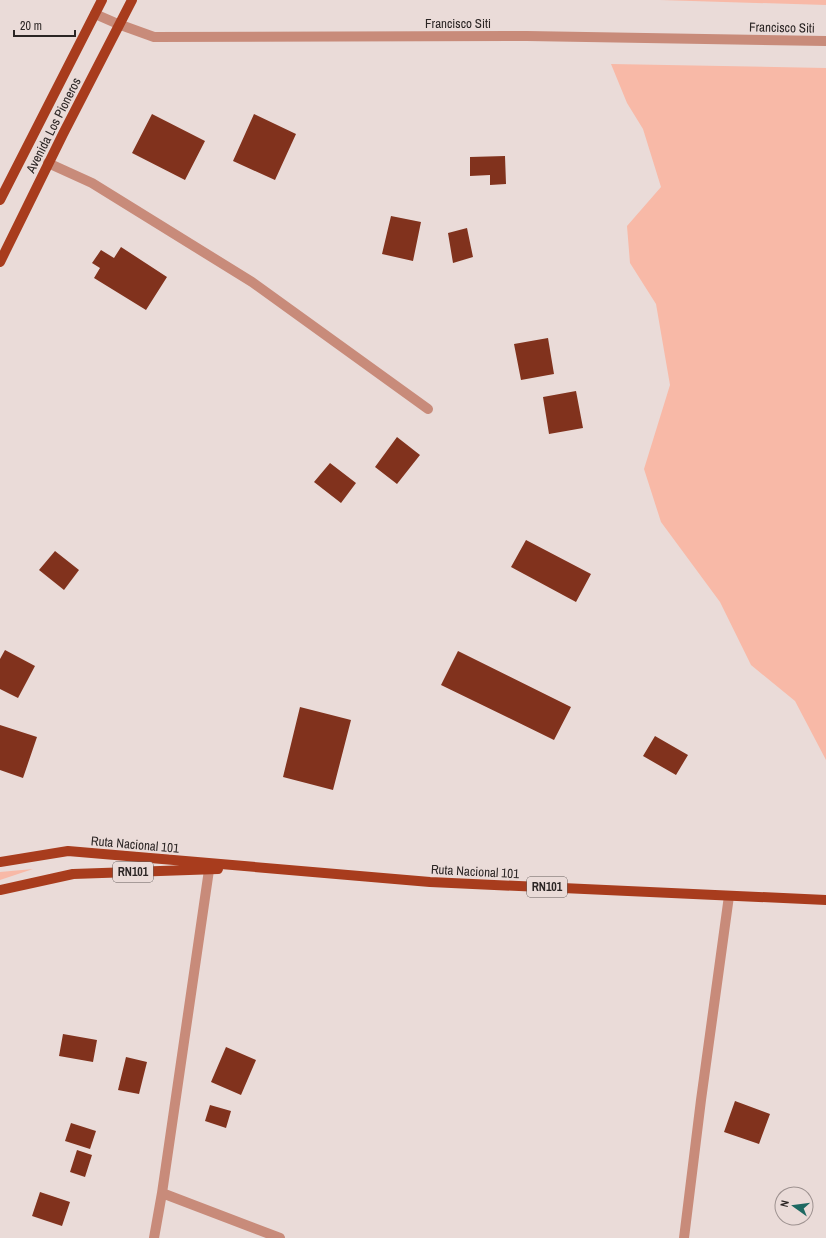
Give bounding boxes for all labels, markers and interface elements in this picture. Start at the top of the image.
scale bar [14,12,75,38]
street label: Francisco Siti [425,15,491,32]
text: 20 m [20,18,42,34]
street label: Francisco Siti [749,18,815,37]
street label: Avenida Los Pioneros [22,75,85,177]
street label: Ruta Nacional 101 [90,832,180,857]
street label: Ruta Nacional 101 [430,861,520,882]
road number: RN101 [113,862,153,882]
road number: RN101 [527,877,567,897]
north arrow [774,1186,814,1226]
text: N [777,1199,792,1208]

